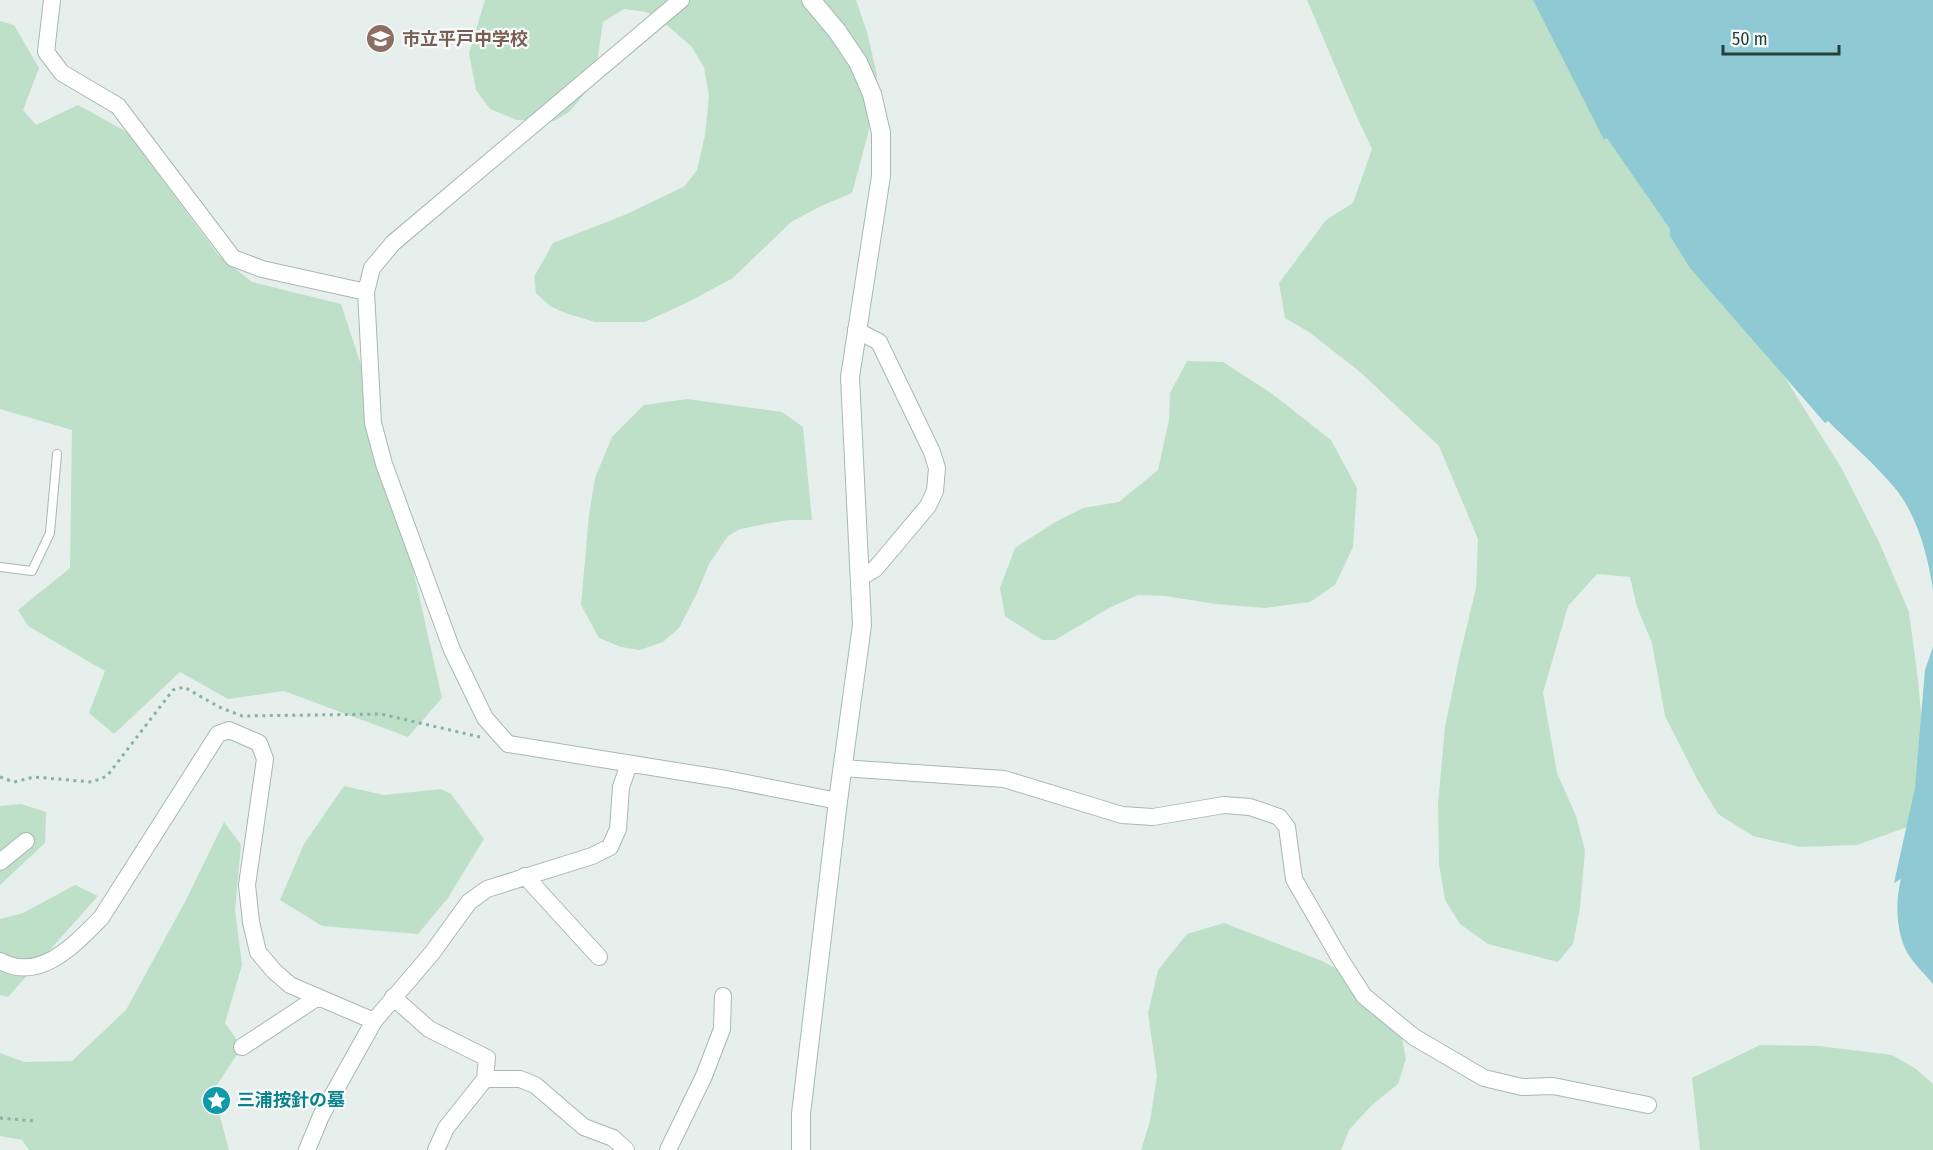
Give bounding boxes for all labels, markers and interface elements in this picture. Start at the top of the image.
scale bar [1723,18,1838,56]
school or university icon: 市立平戸中学校 [365,23,397,55]
place label: 市立平戸中学校 [402,28,528,50]
text: 50 m [1732,28,1768,50]
place icon: 三浦按針の墓 [200,1084,232,1116]
place label: 三浦按針の墓 [237,1089,345,1111]

